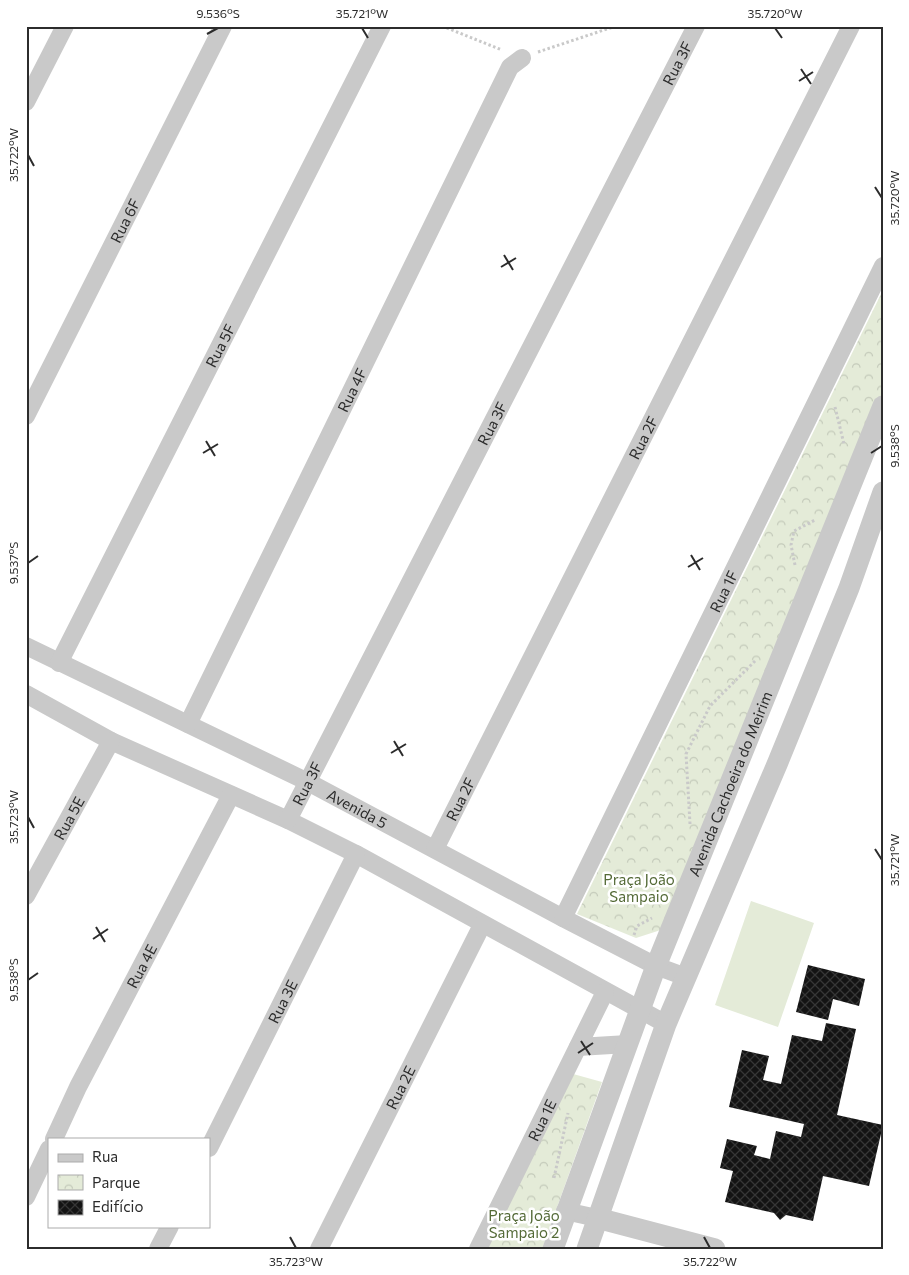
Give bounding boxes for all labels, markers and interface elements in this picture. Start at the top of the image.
text: 9.536°S [196,6,240,20]
text: 35.721°W [336,6,388,20]
text: 35.720°W [748,6,802,20]
street label: Rua 3F [658,38,696,88]
text: 35.722°W [6,128,20,182]
text: 35.720°W [887,171,901,225]
street label: Rua 6F [106,196,143,245]
street label: Rua 5F [201,321,239,370]
street label: Rua 4F [333,365,370,415]
street label: Rua 3F [473,399,510,448]
street label: Rua 2F [625,413,661,462]
text: 9.538°S [887,424,901,468]
text: 9.537°S [6,542,20,584]
street label: Rua 1F [706,567,741,615]
street label: Avenida Cachoeira do Meirim [684,688,775,879]
street label: Rua 3F [288,759,325,808]
street label: Rua 2F [442,774,479,824]
street label: Avenida 5 [324,785,391,832]
text: 35.723°W [6,790,20,844]
street label: Rua 5E [50,793,88,843]
text: 35.721°W [887,834,901,886]
park label: Praça João Sampaio [603,870,675,905]
street label: Rua 4E [123,941,160,991]
text: 9.538°S [6,958,20,1002]
street label: Rua 3E [264,976,301,1026]
street label: Rua 2E [382,1062,419,1112]
street label: Rua 1E [524,1096,560,1144]
legend [48,1138,210,1228]
text: Rua [92,1147,118,1165]
text: Parque [92,1173,140,1191]
text: Edifício [92,1197,143,1215]
park label: Praça João Sampaio 2 [488,1206,560,1241]
text: 35.723°W [269,1254,323,1268]
text: 35.722°W [683,1254,737,1268]

